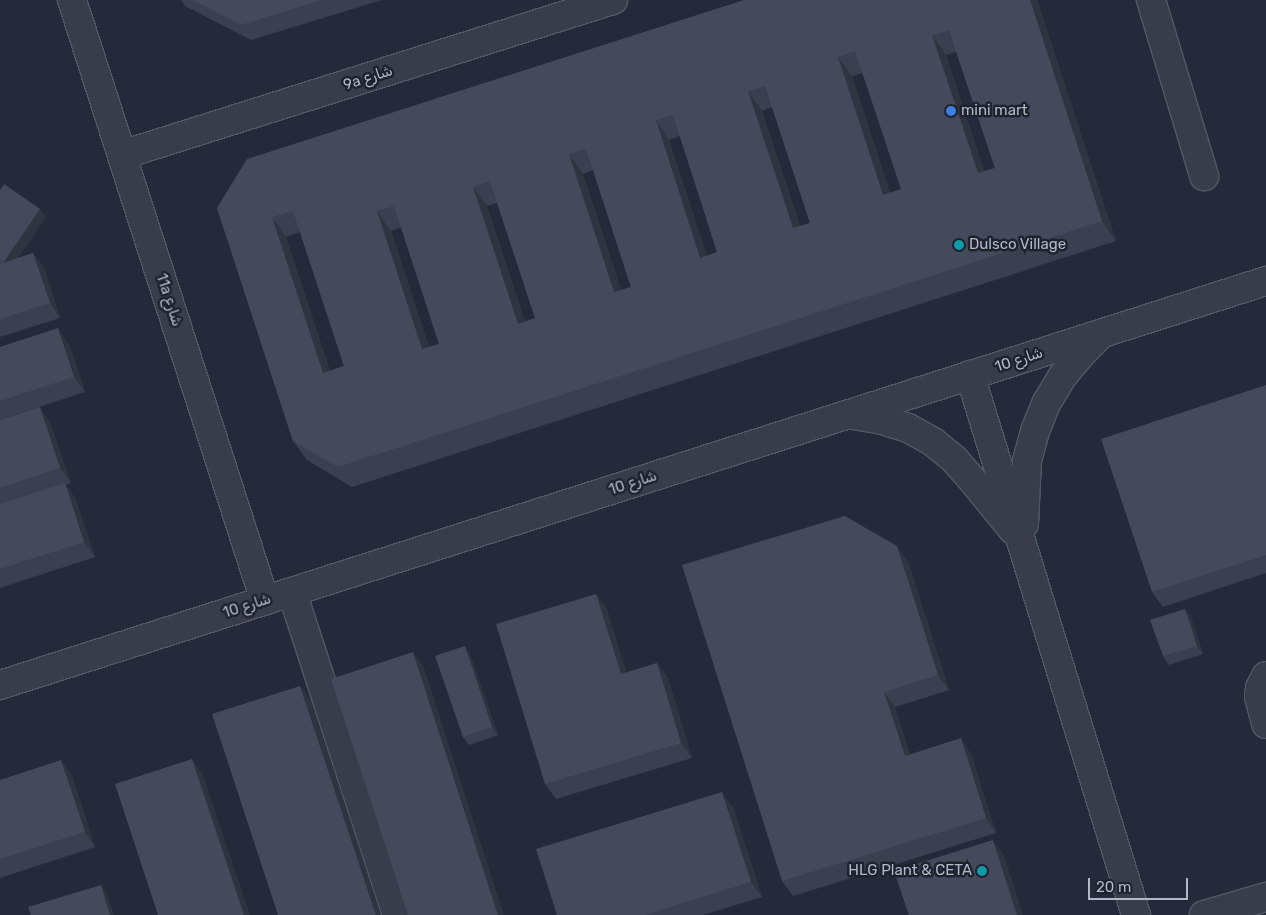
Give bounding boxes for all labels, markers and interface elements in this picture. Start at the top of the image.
street label: 9a شارع [341,62,395,94]
place label: mini mart [961,102,1028,120]
marker: mini mart [945,105,957,117]
place label: Dulsco Village [969,236,1067,254]
marker: Dulsco Village [953,239,965,251]
street label: 11a شارع [152,271,186,329]
street label: شارع 10 [993,344,1045,376]
street label: شارع 10 [607,467,659,499]
street label: شارع 10 [221,590,273,622]
place label: HLG Plant & CETA [848,862,972,880]
marker: HLG Plant & CETA [976,865,988,877]
scale bar [1091,868,1191,900]
text: 20 m [1096,878,1131,896]

